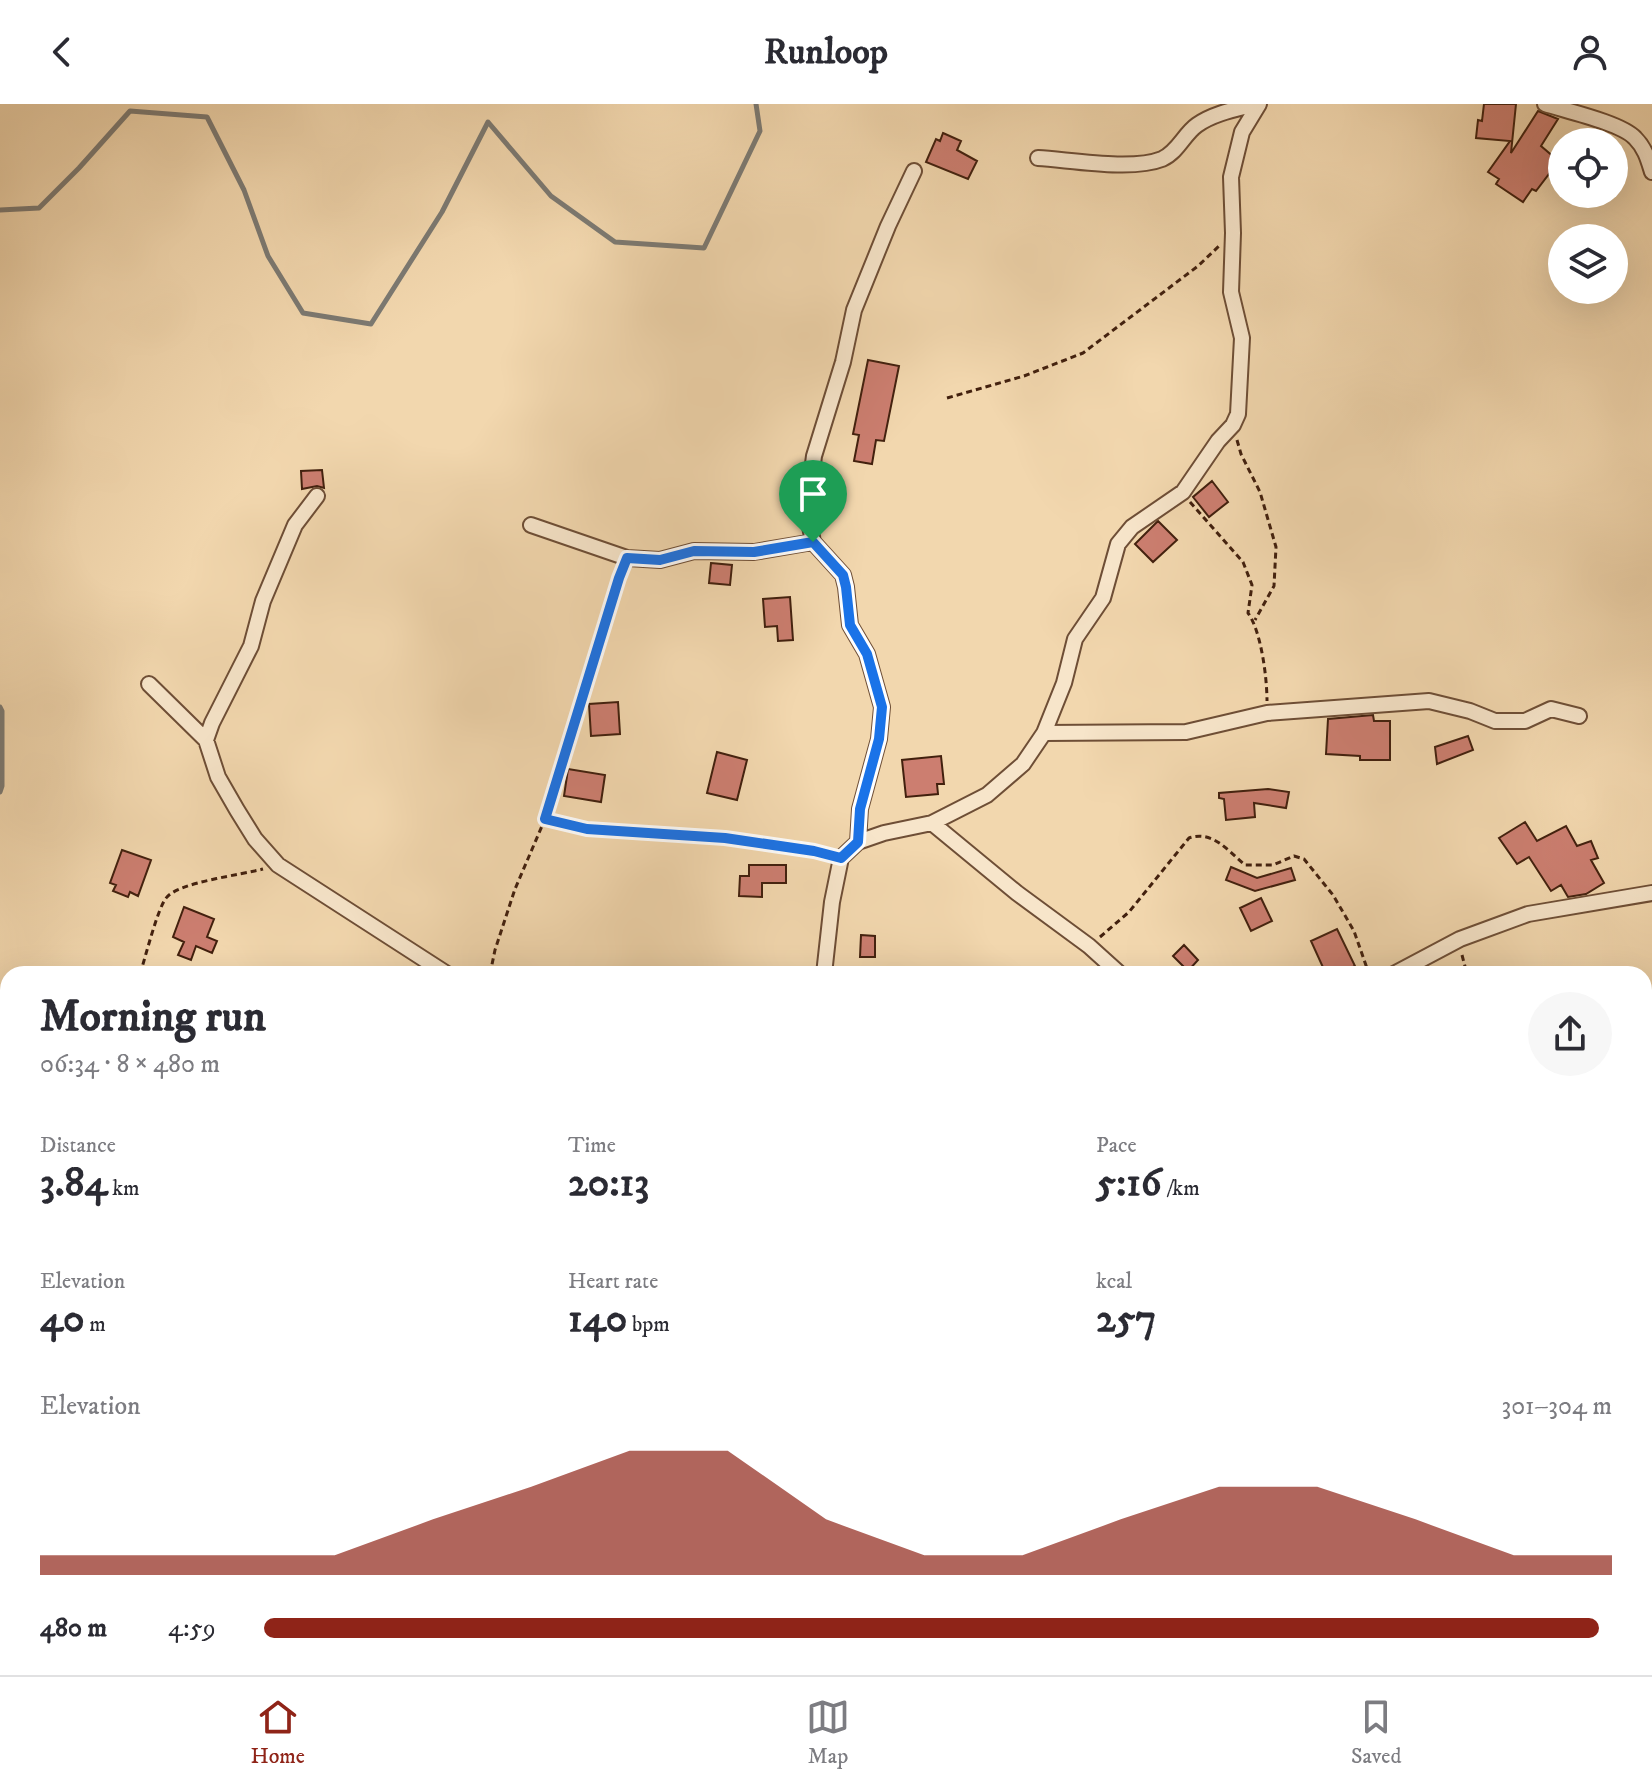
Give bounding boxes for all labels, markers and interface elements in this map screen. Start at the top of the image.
icon: back [40,30,84,74]
text: Runloop [764,30,888,75]
icon: person [1568,30,1612,74]
map controls [1548,128,1628,304]
button: locate [1548,128,1628,208]
button: layers [1548,224,1628,304]
pin [779,460,847,542]
icon: arrive [791,472,835,516]
text: Morning run [40,990,266,1045]
button: share [1528,992,1612,1076]
text: 06:34 · 8 × 480 m [40,1048,220,1081]
text: Distance [40,1132,116,1159]
text: Time [568,1132,616,1159]
text: Pace [1096,1132,1137,1159]
text: 3.84 [40,1159,107,1209]
text: 20:13 [568,1159,649,1209]
text: 5:16 [1096,1159,1162,1209]
text: km [107,1175,140,1202]
text: /km [1162,1175,1200,1202]
text: Elevation [40,1268,125,1295]
text: Heart rate [568,1268,658,1295]
text: kcal [1096,1268,1132,1295]
text: 40 [40,1295,85,1345]
text: 140 [568,1295,627,1345]
text: 257 [1096,1295,1156,1345]
text: m [85,1311,106,1338]
text: bpm [627,1311,670,1338]
text: Elevation [40,1390,141,1423]
text: 301–304 m [1502,1390,1612,1423]
text: 480 m [40,1612,107,1645]
text: 4:59 [168,1612,216,1645]
tab: Home [251,1695,305,1770]
tab: Map [806,1695,850,1770]
tab: Saved [1351,1695,1401,1770]

